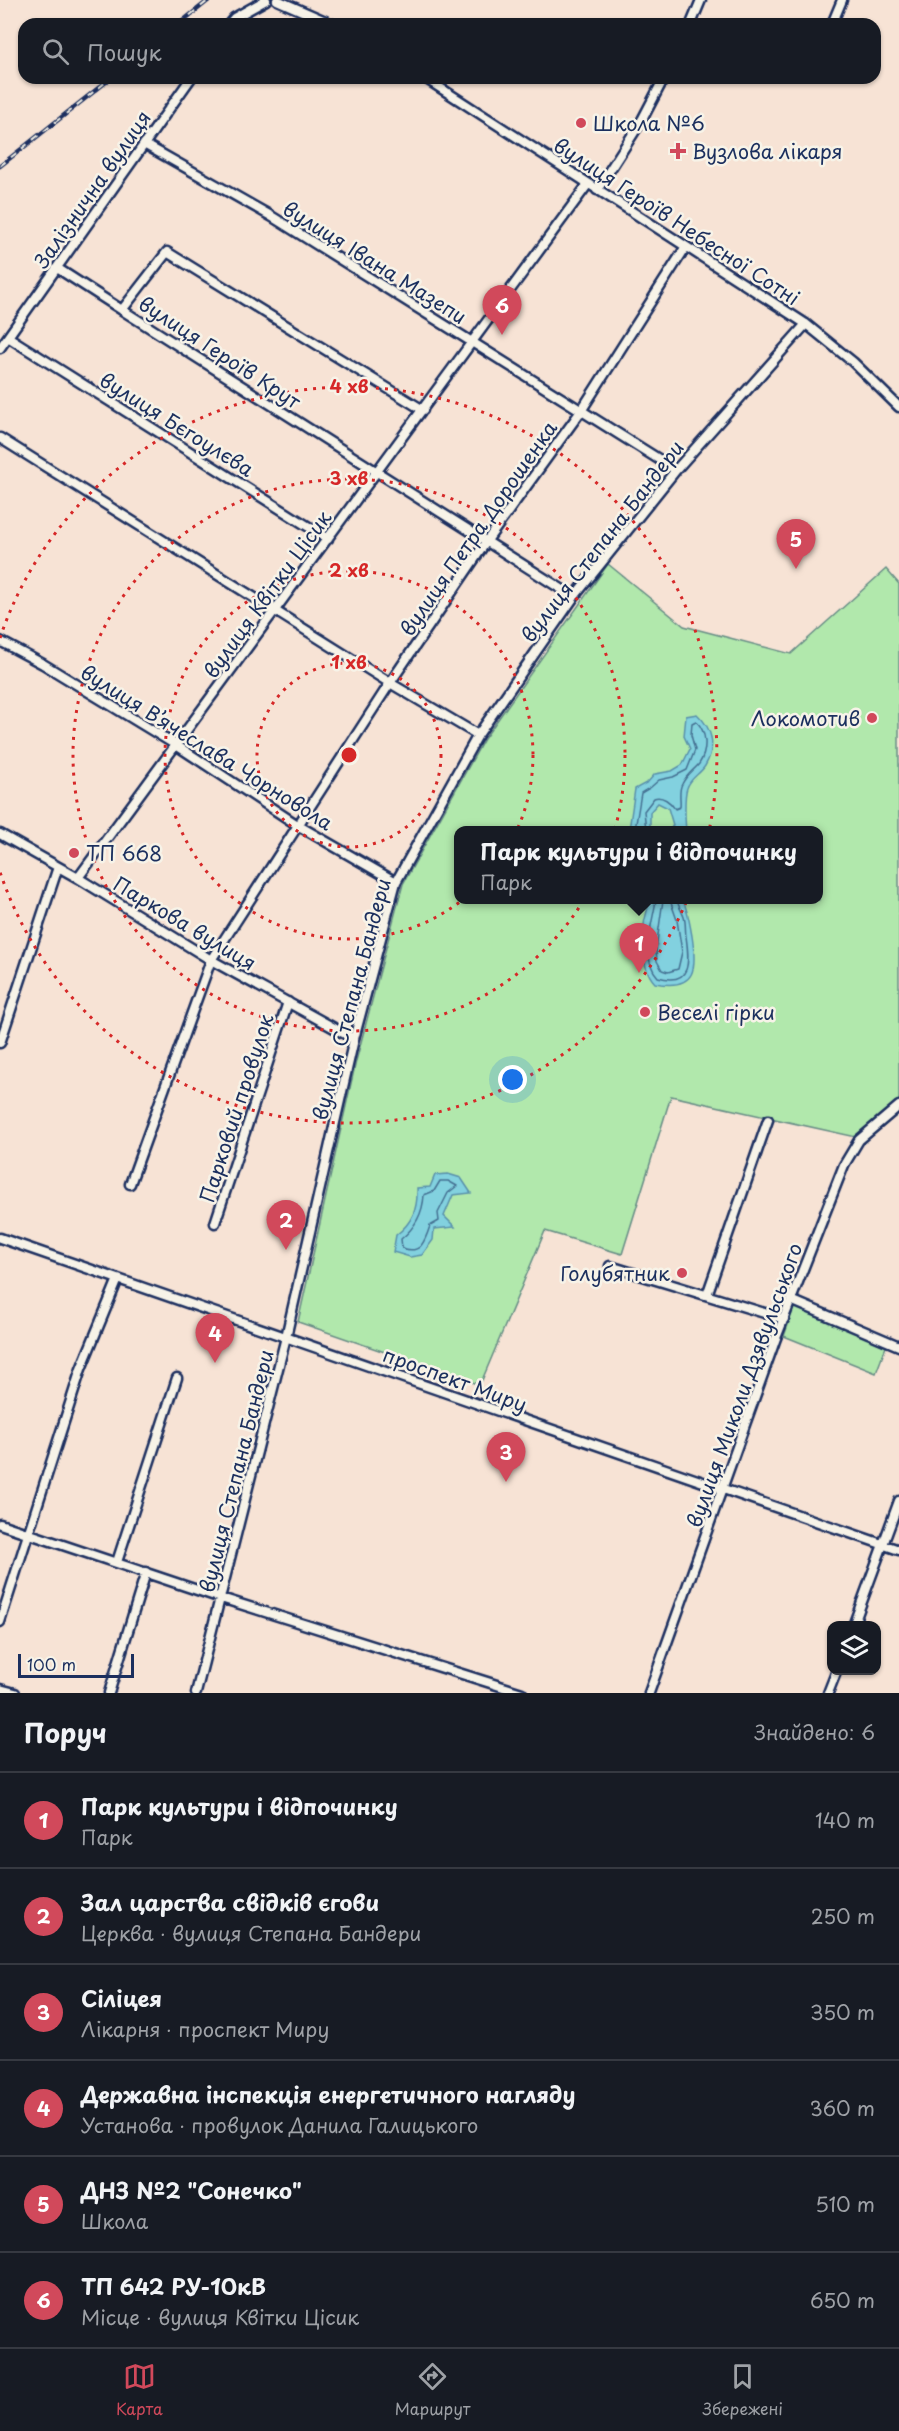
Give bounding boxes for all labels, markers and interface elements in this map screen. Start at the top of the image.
search box [18,18,881,84]
icon: search [39,35,72,68]
text: Пошук [87,35,162,68]
street label: Залізнична вулиця [26,104,158,275]
place label: Школа №6 [593,108,705,138]
marker: Школа №6 [574,116,588,130]
street label: вулиця Героїв Небесної Сотні [548,130,806,312]
place label: Вузлова лікаря [692,136,843,166]
marker: Вузлова лікаря [669,142,687,160]
street label: вулиця Івана Мазепи [277,193,473,331]
pin: 6 [482,286,522,335]
street label: вулиця Героїв Крут [133,288,307,416]
street label: вулиця Бєгоулєва [94,364,260,484]
text: 4 хв [329,372,369,399]
street label: вулиця Петра Дорошенка [392,414,564,642]
street label: вулиця Степана Бандери [513,434,691,648]
text: 3 хв [330,464,368,491]
street label: вулиця Квітки Цісик [196,504,338,684]
pin: 5 [776,520,816,569]
text: 2 хв [329,556,369,583]
text: 1 хв [331,648,367,675]
street label: вулиця Вʼячеслава Чорновола [75,657,340,838]
place label: Локомотив [751,703,860,733]
marker: Локомотив [865,711,879,725]
centre of rings [339,745,359,765]
popup [454,826,823,904]
text: Парк культури і відпочинку [480,834,797,867]
place label: ТП 668 [86,838,162,868]
marker: ТП 668 [67,846,81,860]
text: Парк [480,867,532,897]
street label: Паркова вулиця [108,869,262,977]
street label: вулиця Степана Бандери [304,875,398,1123]
pin: 1 [620,924,658,973]
place label: Веселі гірки [657,997,775,1027]
marker: Веселі гірки [638,1005,652,1019]
street label: Парковий провулок [191,1010,281,1206]
your location [498,1065,527,1094]
pin: 2 [266,1200,306,1250]
street label: вулиця Миколи Дзявульського [678,1238,810,1532]
place label: Голубятник [560,1258,670,1288]
marker: Голубятник [675,1266,689,1280]
pin: 4 [196,1314,234,1363]
street label: проспект Миру [379,1339,531,1419]
street label: вулиця Степана Бандери [191,1346,281,1596]
pin: 3 [486,1432,526,1482]
map controls [827,1621,881,1675]
button: layers [827,1621,881,1675]
scale bar [18,1651,134,1678]
text: 100 m [27,1652,76,1676]
text: Поруч [24,1713,107,1752]
text: Знайдено: 6 [754,1717,875,1747]
text: Парк культури і відпочинку [81,1789,398,1822]
text: 1 [39,1805,48,1835]
text: 140 m [815,1805,875,1835]
text: Парк [81,1822,133,1852]
text: Зал царства свідків єгови [81,1885,379,1918]
text: 2 [36,1901,51,1931]
text: 250 m [811,1901,875,1931]
text: Церква · вулиця Степана Бандери [81,1918,421,1948]
text: Сіліцея [81,1981,162,2014]
text: 3 [37,1997,50,2027]
text: 350 m [810,1997,875,2027]
text: Лікарня · проспект Миру [81,2014,329,2044]
text: Державна інспекція енергетичного нагляду [81,2077,575,2110]
text: 4 [37,2093,50,2123]
text: 360 m [809,2093,875,2123]
text: Установа · провулок Данила Галицького [81,2110,478,2140]
text: ДНЗ №2 "Сонечко" [81,2173,302,2206]
text: 5 [37,2189,50,2219]
text: 510 m [815,2189,875,2219]
text: Школа [81,2206,148,2236]
text: ТП 642 РУ-10кВ [81,2269,266,2302]
text: 6 [36,2285,51,2315]
text: 650 m [810,2285,875,2315]
text: Місце · вулиця Квітки Цісик [81,2302,359,2332]
tab: Карта [116,2360,163,2420]
tab: Маршрут [395,2360,471,2420]
tab: Збережені [703,2360,783,2420]

